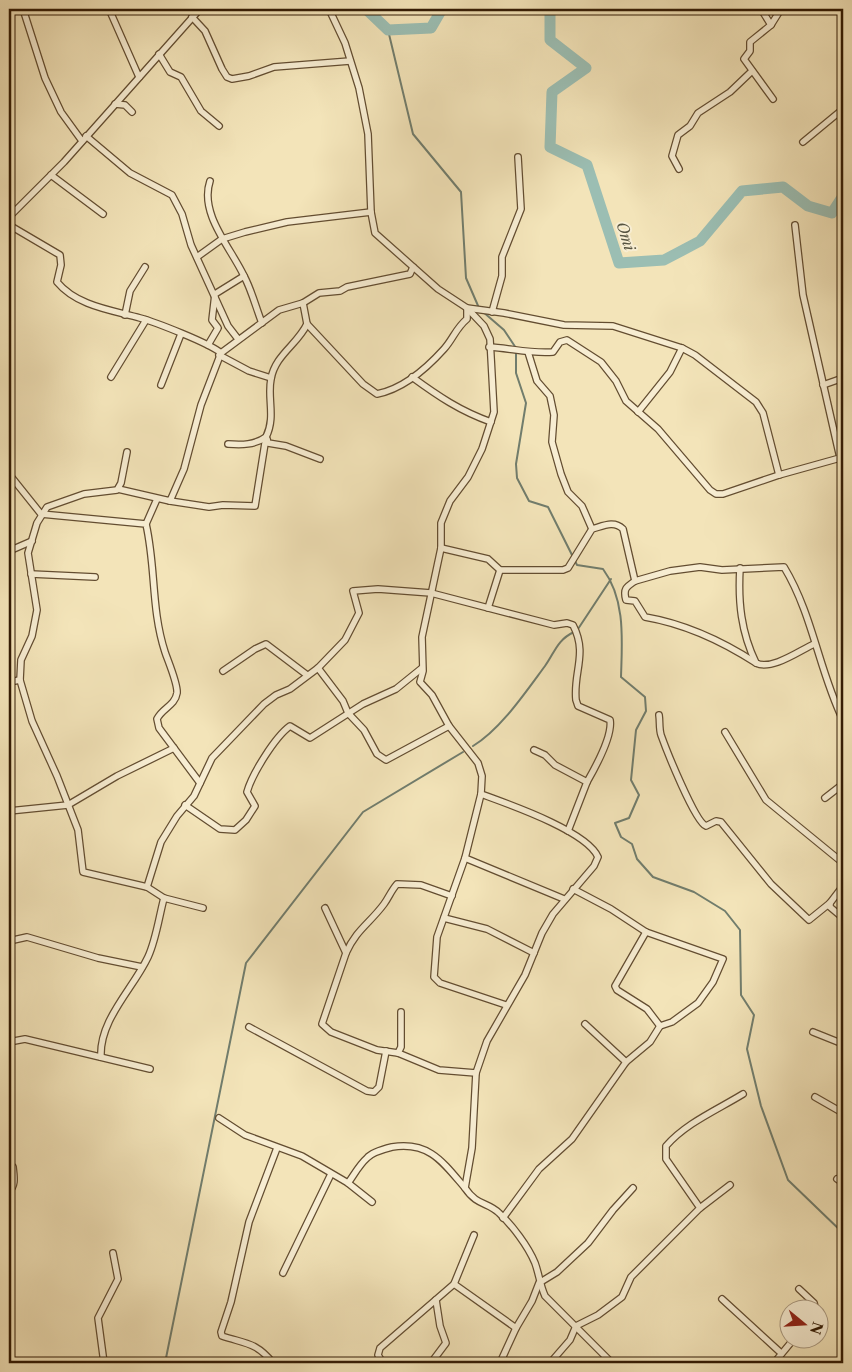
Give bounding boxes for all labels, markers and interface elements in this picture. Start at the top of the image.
water label: Omi [612,219,640,254]
north arrow [780,1300,830,1350]
text: N [806,1319,827,1337]

